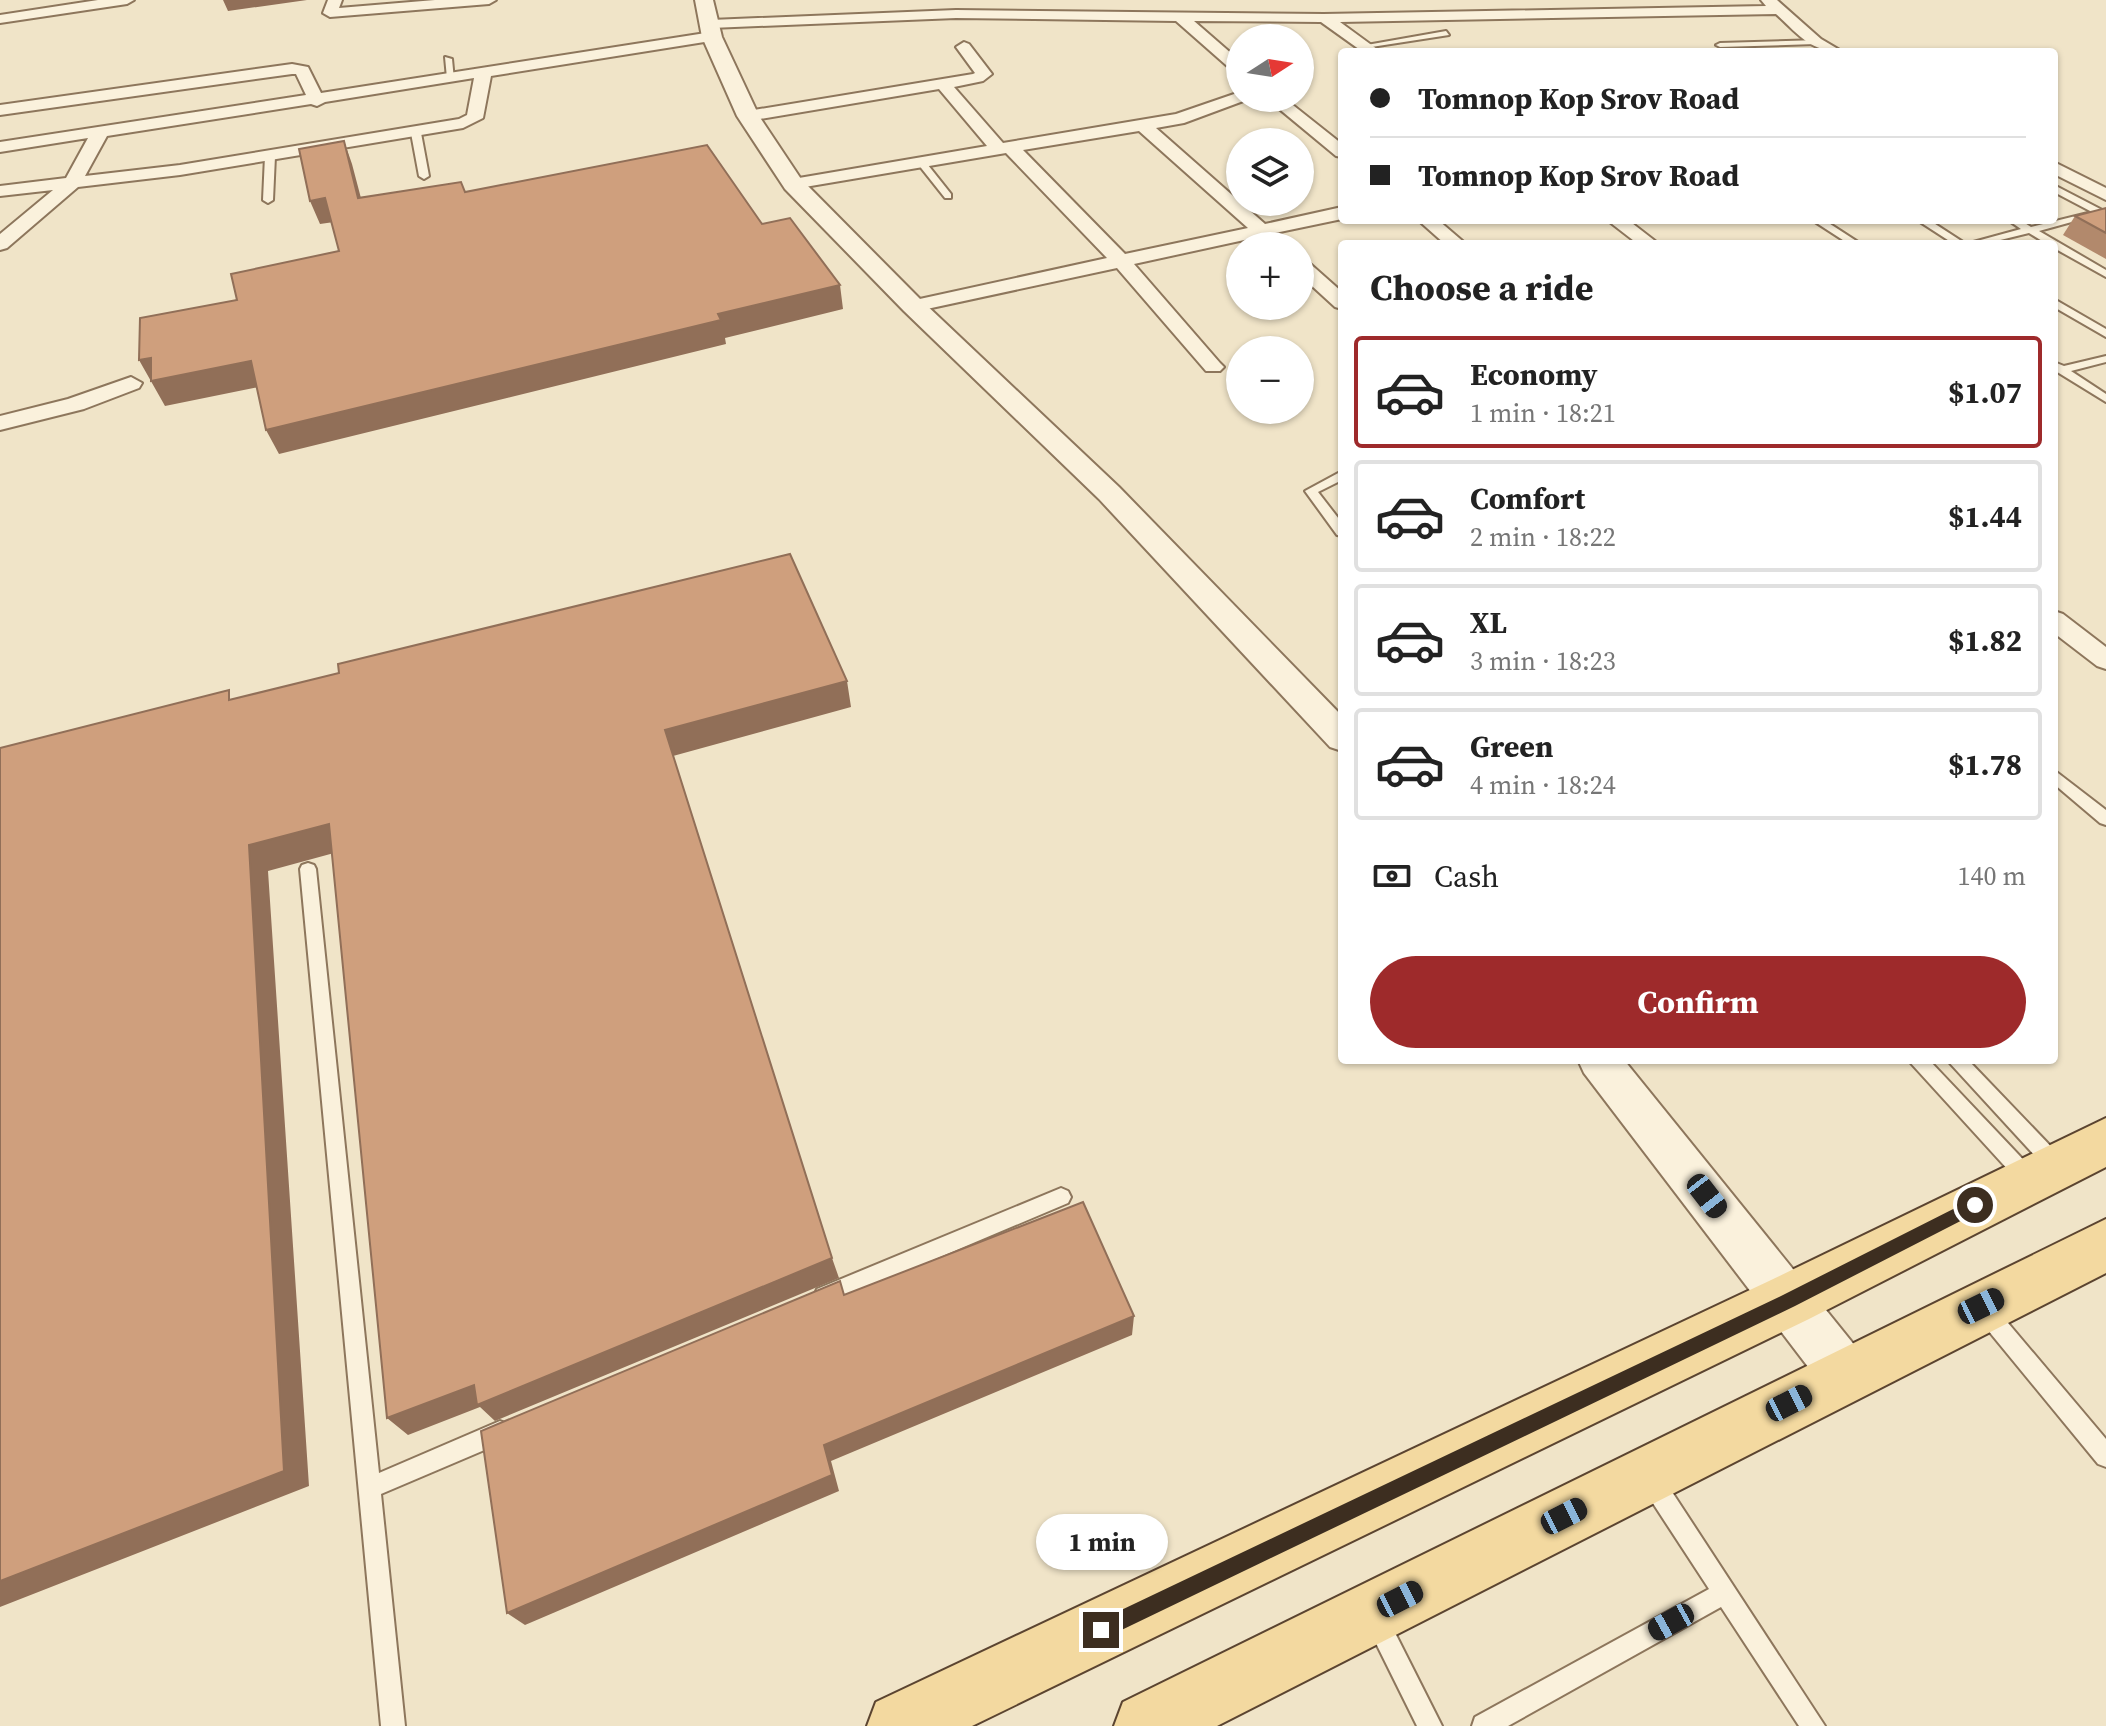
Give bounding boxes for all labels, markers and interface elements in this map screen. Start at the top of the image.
north arrow [1226,24,1314,112]
map controls [1226,24,1314,424]
text: Tomnop Kop Srov Road [1418,78,1739,119]
button: layers [1226,128,1314,216]
text: Tomnop Kop Srov Road [1418,155,1739,196]
button: + [1226,232,1314,320]
text: Choose a ride [1370,263,1593,312]
button: − [1226,336,1314,424]
text: Economy [1470,354,1598,395]
icon: car [1374,356,1446,428]
text: $1.07 [1948,372,2022,413]
text: 1 min · 18:21 [1470,395,1616,431]
text: Comfort [1470,478,1585,519]
icon: car [1374,480,1446,552]
text: $1.44 [1948,496,2022,537]
text: 2 min · 18:22 [1470,519,1616,555]
text: XL [1470,602,1507,643]
icon: car [1374,604,1446,676]
text: $1.82 [1948,620,2022,661]
text: 3 min · 18:23 [1470,643,1616,679]
text: Green [1470,726,1553,767]
icon: car [1374,728,1446,800]
text: $1.78 [1948,744,2022,785]
text: 4 min · 18:24 [1470,767,1616,803]
icon: cash [1370,854,1414,898]
text: Cash [1434,856,1499,897]
text: 140 m [1958,858,2026,894]
button: Confirm [1370,956,2026,1048]
car [1683,1170,1731,1222]
route start [1957,1187,1993,1223]
car [1954,1285,2008,1327]
car [1762,1381,1816,1425]
car [1537,1494,1591,1538]
callout: 1 min [1035,1514,1167,1570]
text: 1 min [1068,1524,1136,1560]
car [1373,1577,1427,1621]
car [1644,1600,1698,1644]
route end [1083,1612,1119,1648]

